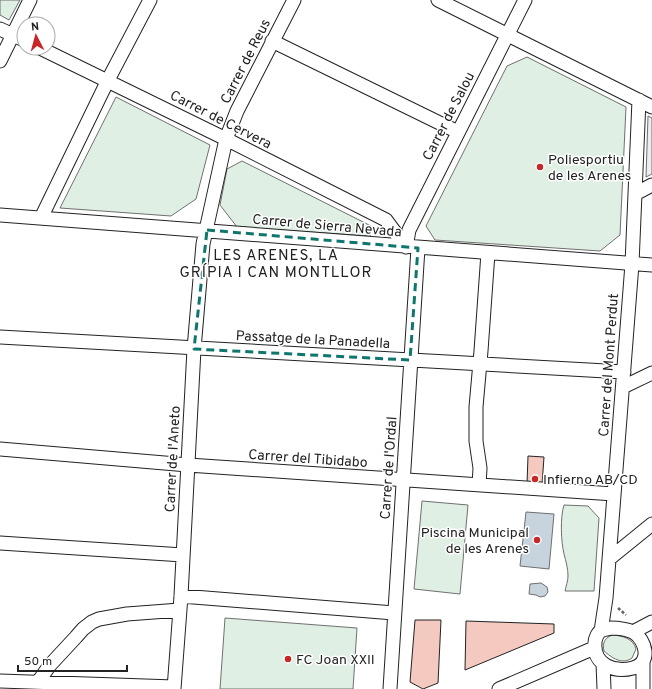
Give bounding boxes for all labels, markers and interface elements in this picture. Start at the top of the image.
north arrow [16,16,56,56]
street label: Carrer de Reus [218,16,275,107]
text: N [30,20,40,34]
street label: Carrer de Salou [420,69,479,164]
street label: Carrer de Cervera [167,87,274,153]
place label: Poliesportiu de les Arenes [548,152,631,185]
marker: Poliesportiu de les Arenes [535,162,545,172]
street label: Carrer de Sierra Nevada [251,211,402,241]
district label: LES ARENES, LA GRÍPIA I CAN MONTLLOR [180,247,372,283]
street label: Carrer del Mont Perdut [596,293,623,437]
street label: Passatge de la Panadella [235,328,391,353]
street label: Carrer de l'Aneto [162,405,185,513]
street label: Carrer de l'Ordal [377,416,402,520]
street label: Carrer del Tibidabo [248,447,368,472]
place label: Infierno AB/CD [543,472,638,489]
marker: Infierno AB/CD [530,474,540,484]
place label: Piscina Municipal de les Arenes [421,525,529,558]
marker: Piscina Municipal de les Arenes [532,535,542,545]
scale bar [18,647,127,673]
place label: FC Joan XXII [296,652,375,669]
text: 50 m [24,654,52,670]
marker: FC Joan XXII [283,654,293,664]

